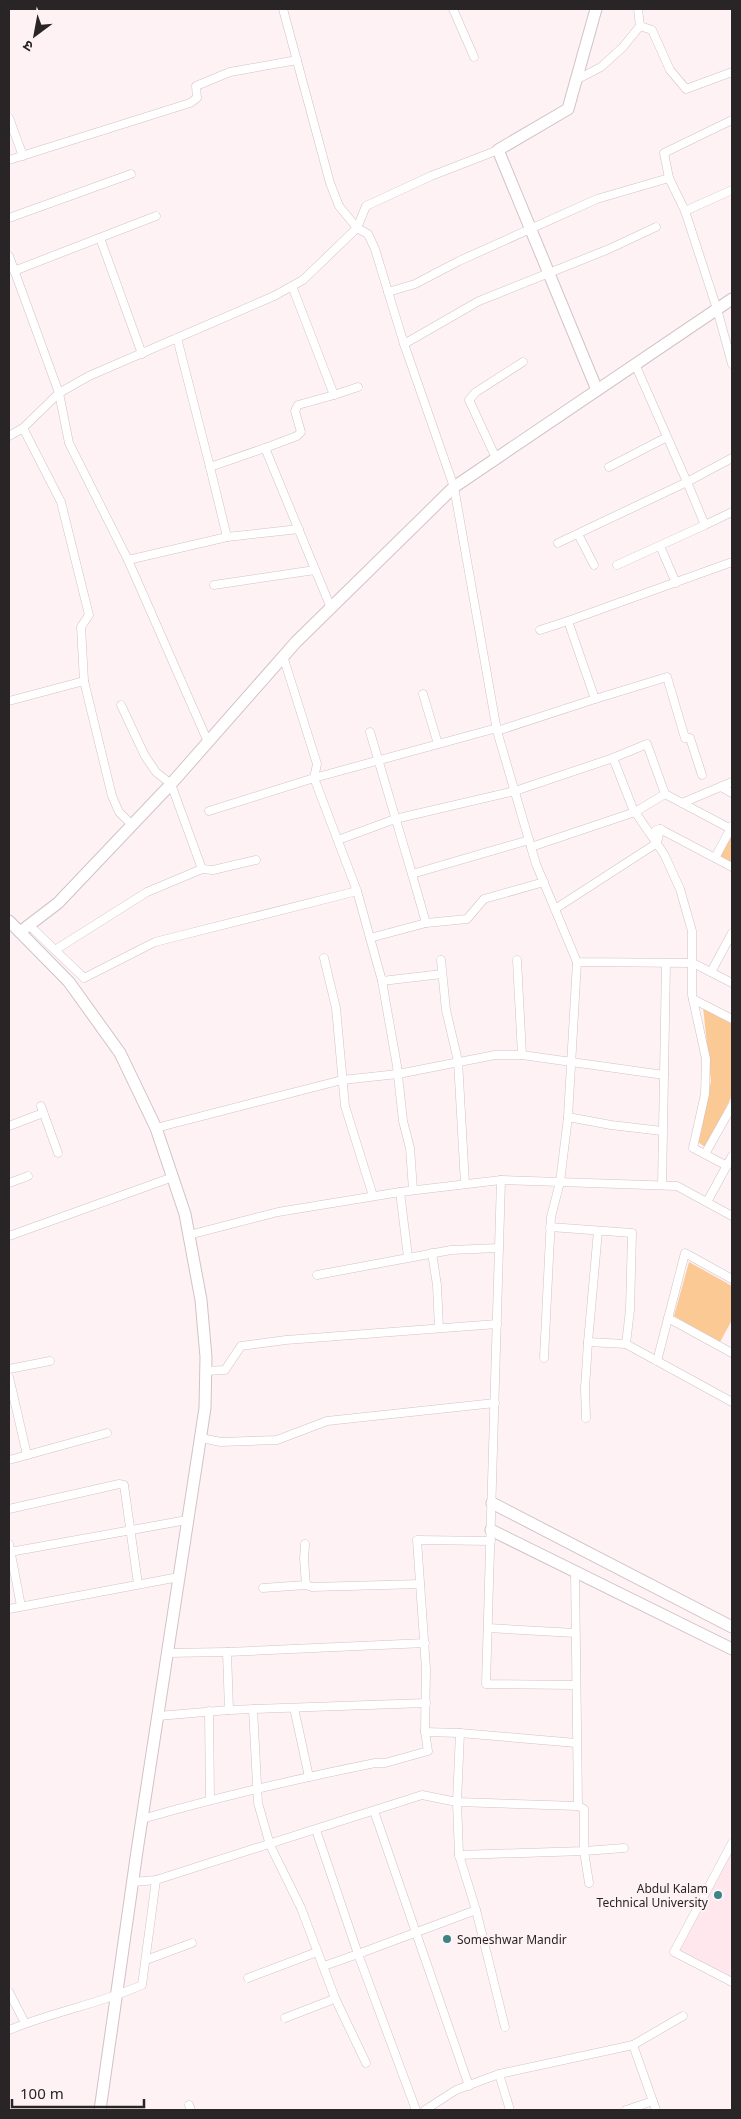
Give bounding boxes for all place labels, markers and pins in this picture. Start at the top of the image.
place label: Abdul Kalam Technical University [597,1880,709,1911]
marker: Abdul Kalam Technical University [712,1889,724,1901]
place label: Someshwar Mandir [457,1931,567,1948]
marker: Someshwar Mandir [441,1933,453,1945]

